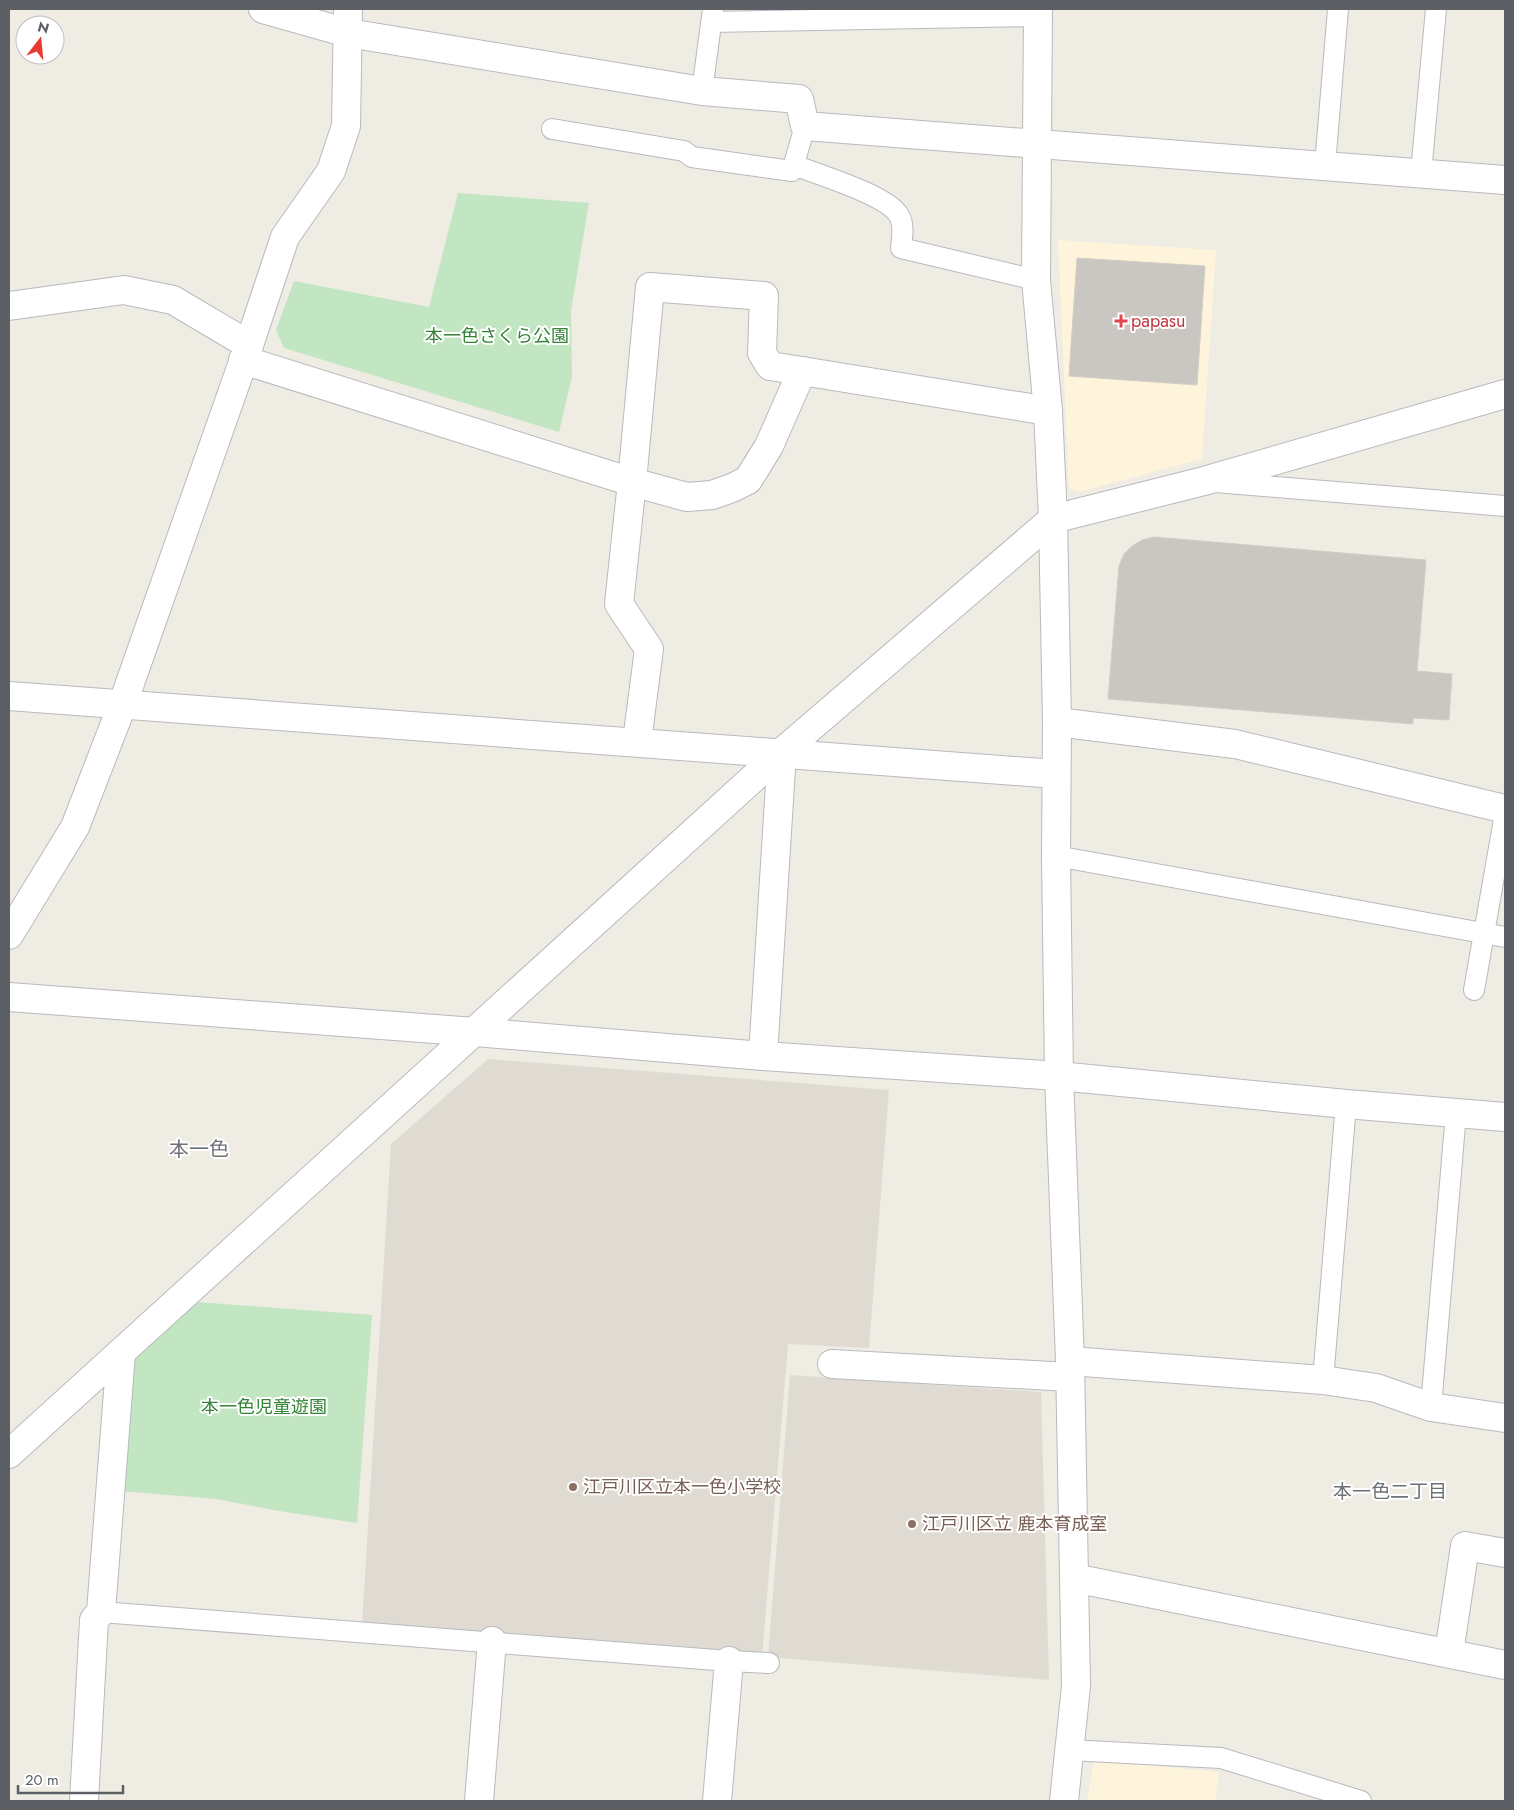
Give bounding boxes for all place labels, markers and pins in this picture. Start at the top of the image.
place label: papasu [1131,308,1186,334]
marker: papasu [1115,315,1127,327]
place label: 江戸川区立本一色小学校 [583,1474,781,1500]
marker: 江戸川区立本一色小学校 [567,1481,579,1493]
place label: 江戸川区立 鹿本育成室 [922,1511,1107,1537]
marker: 江戸川区立 鹿本育成室 [906,1518,918,1530]

